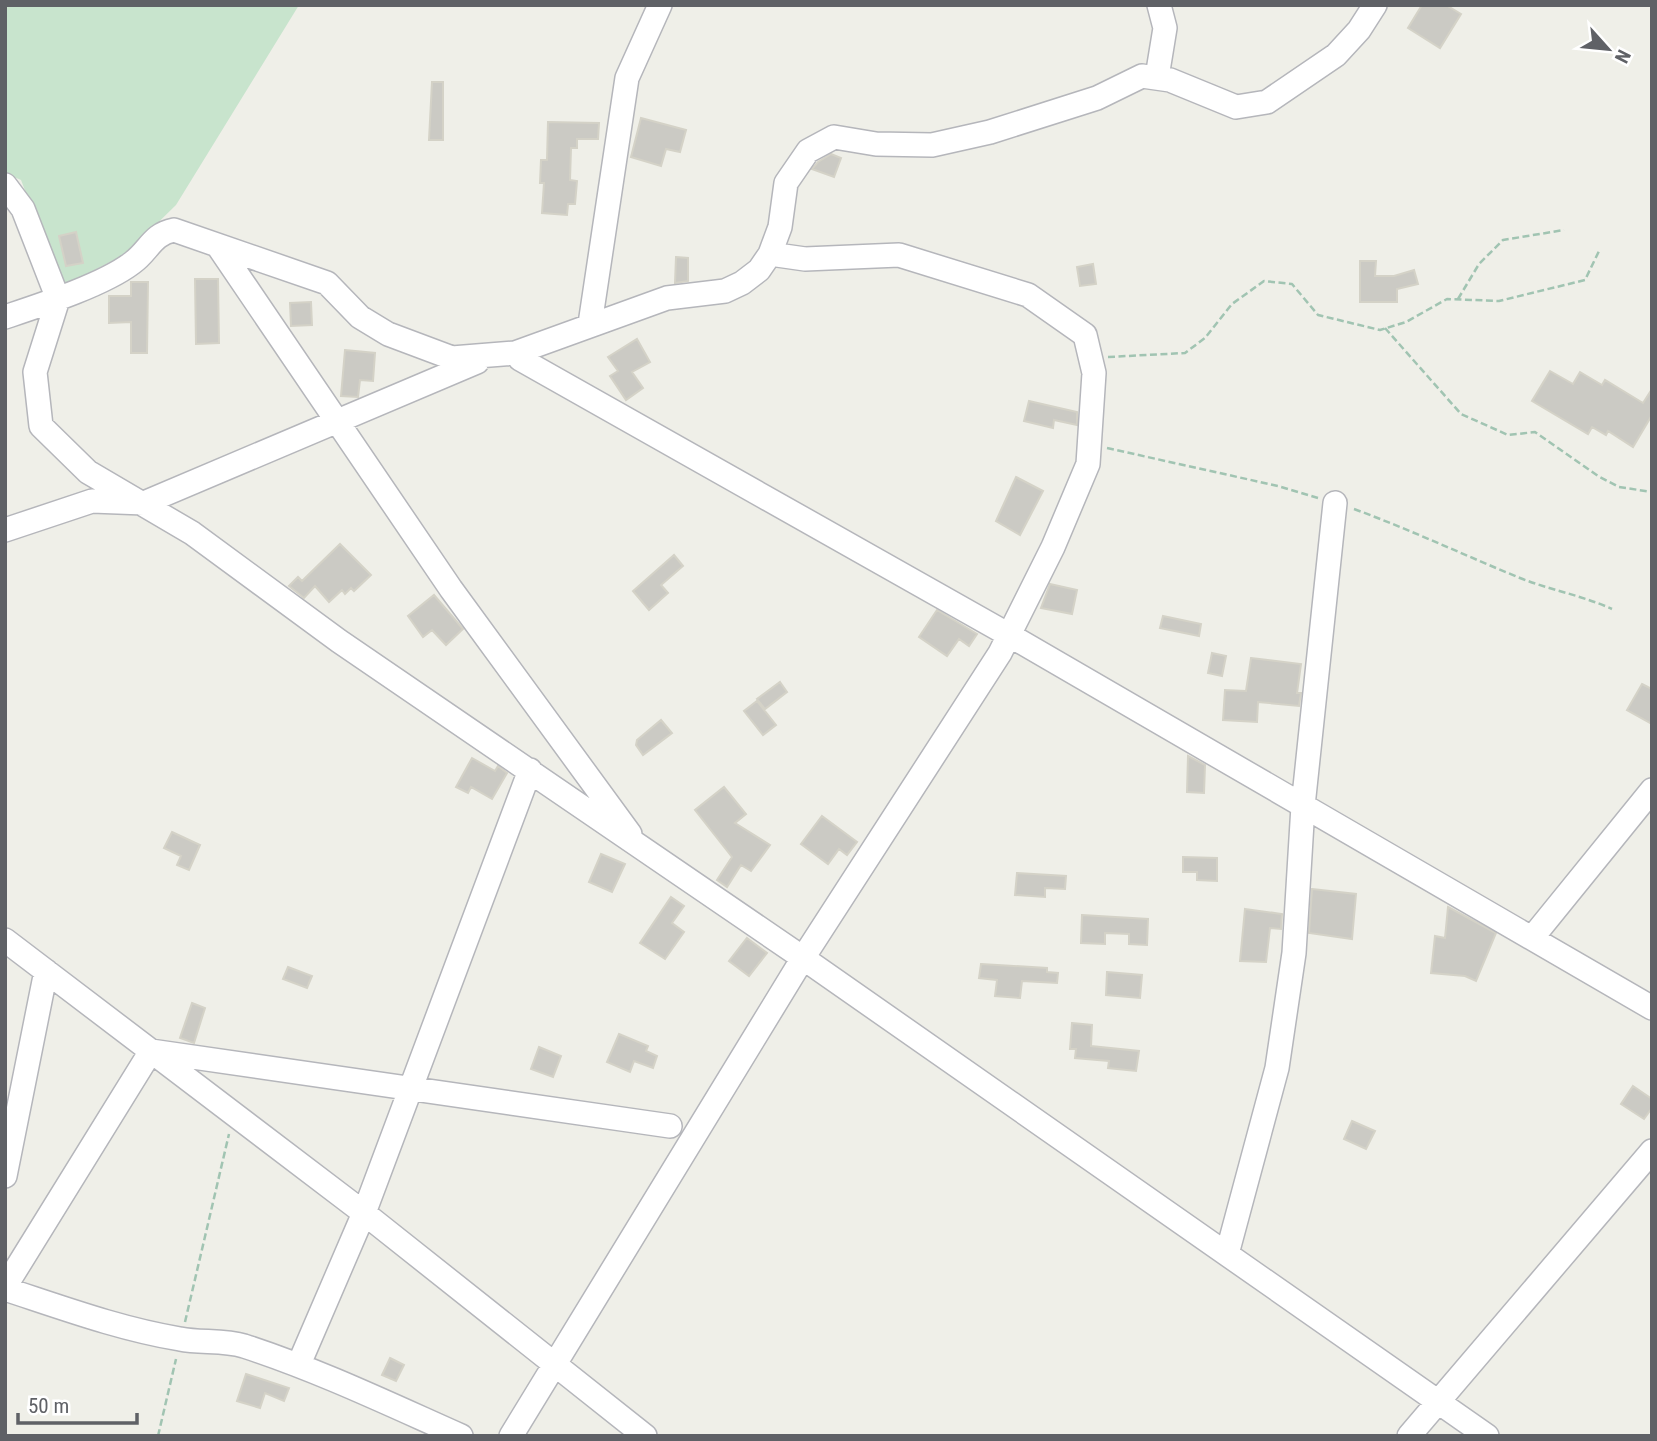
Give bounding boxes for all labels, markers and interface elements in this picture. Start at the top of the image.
north arrow [1573,14,1643,84]
text: N [1610,46,1636,67]
scale bar [18,1382,136,1426]
text: 50 m [28,1394,69,1418]

